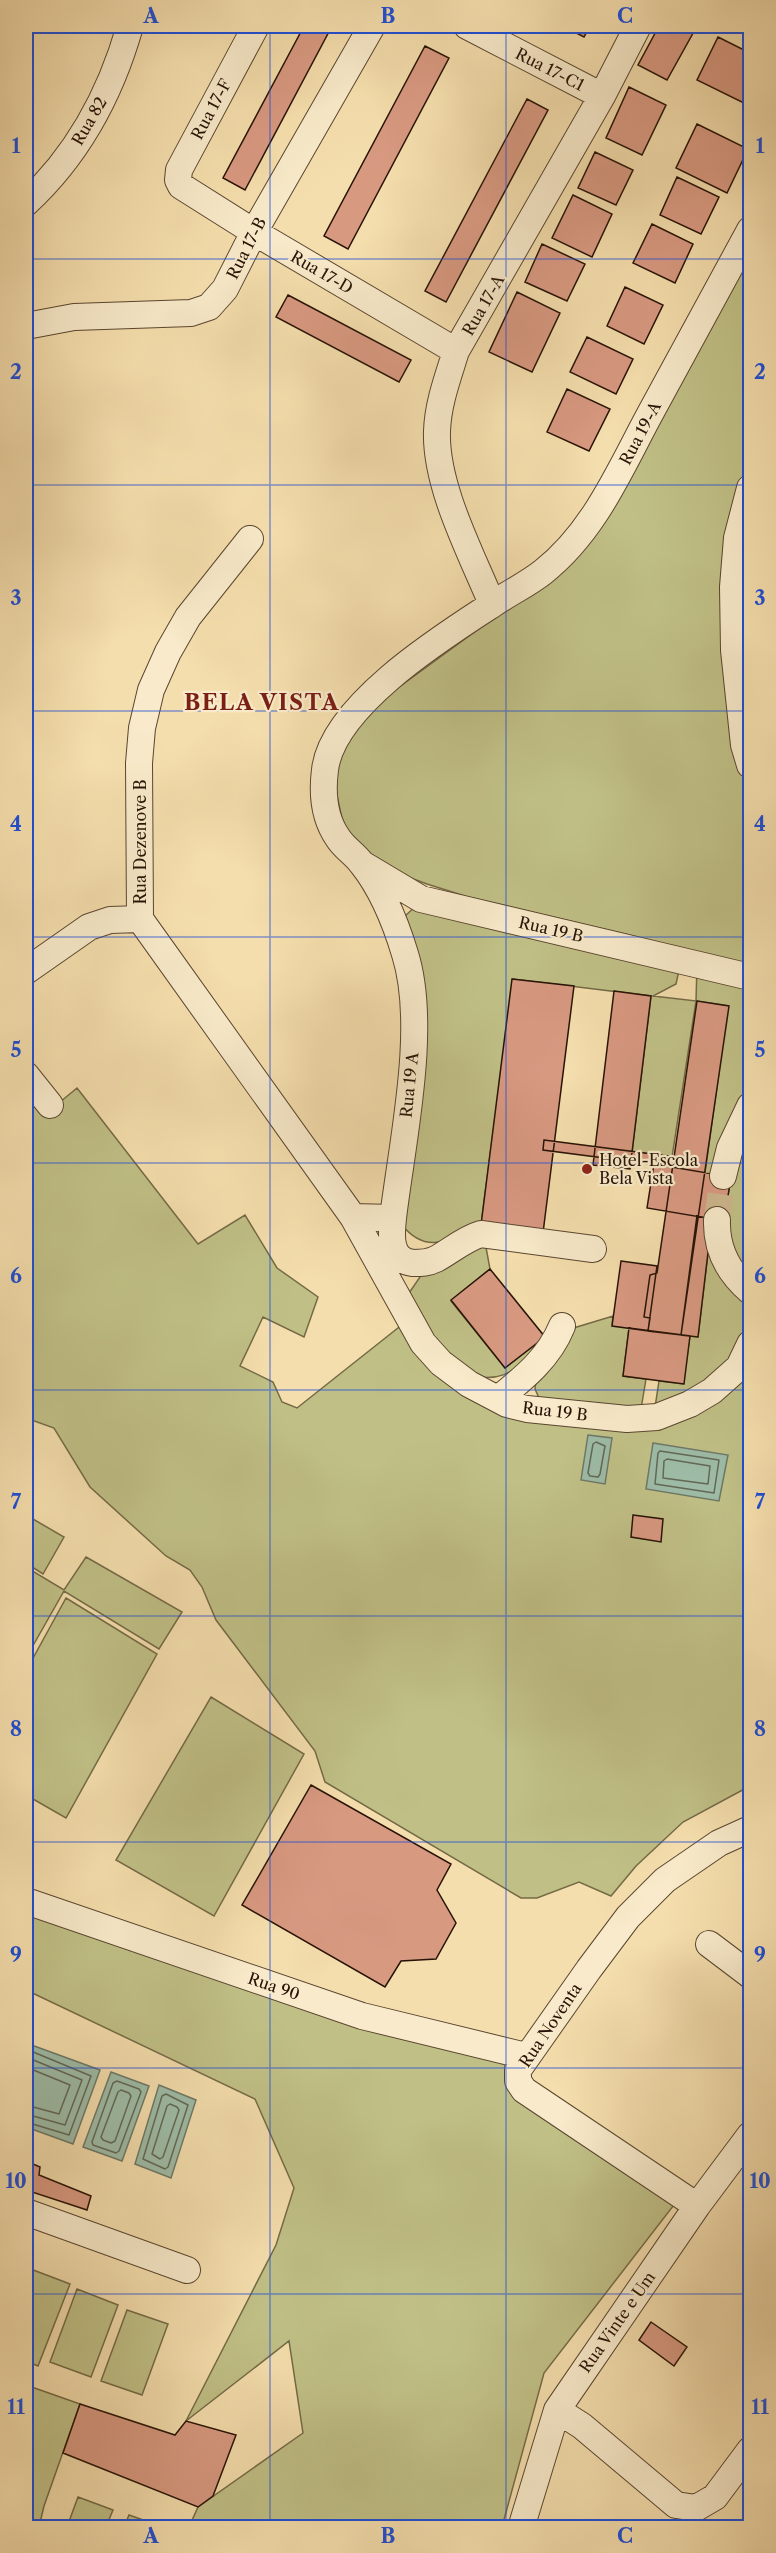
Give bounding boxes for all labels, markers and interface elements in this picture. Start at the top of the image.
text: A [142,4,159,28]
text: B [381,4,396,28]
text: C [617,4,633,28]
street label: Rua 17-C1 [512,43,588,95]
street label: Rua 17-F [187,75,235,143]
street label: Rua 82 [67,93,111,149]
text: 1 [12,134,21,158]
text: 1 [756,134,765,158]
street label: Rua 17-B [222,214,270,282]
street label: Rua 17-D [287,246,357,298]
street label: Rua 17-A [458,270,509,339]
text: 2 [10,360,22,384]
text: 2 [754,360,766,384]
street label: Rua 19-A [615,397,666,468]
text: 3 [10,586,22,610]
text: 3 [754,586,766,610]
district label: BELA VISTA [184,689,340,716]
street label: Rua Dezenove B [130,779,150,905]
text: 4 [10,812,22,836]
text: 4 [754,812,766,836]
street label: Rua 19 B [517,912,585,946]
text: 5 [10,1038,22,1062]
text: 5 [754,1038,766,1062]
street label: Rua 19 A [396,1050,422,1119]
place label: Hotel-Escola Bela Vista [599,1150,699,1188]
marker: Hotel-Escola Bela Vista [580,1162,594,1176]
text: 6 [10,1264,22,1288]
text: 6 [754,1264,766,1288]
street label: Rua 19 B [521,1397,589,1425]
text: 7 [11,1490,22,1514]
text: 7 [755,1490,766,1514]
text: 8 [10,1717,22,1741]
text: 8 [754,1717,766,1741]
text: 9 [10,1943,22,1967]
text: 9 [754,1943,766,1967]
street label: Rua 90 [245,1968,303,2004]
street label: Rua Noventa [514,1979,586,2071]
text: 10 [5,2169,27,2193]
text: 10 [749,2169,771,2193]
street label: Rua Vinte e Um [575,2268,659,2376]
text: 11 [7,2395,25,2419]
text: 11 [751,2395,769,2419]
text: A [142,2524,159,2548]
text: B [381,2524,396,2548]
text: C [617,2524,633,2548]

